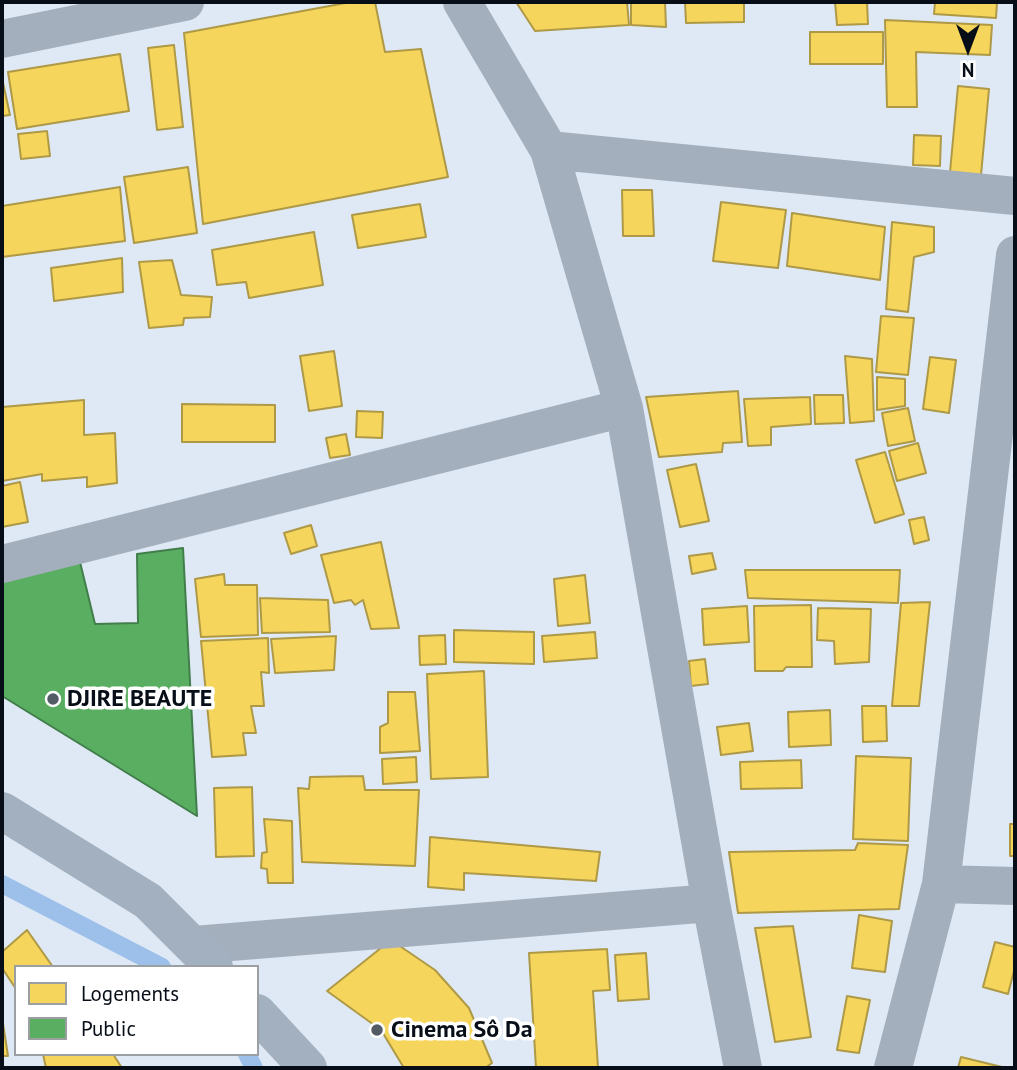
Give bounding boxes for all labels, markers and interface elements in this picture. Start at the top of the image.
north arrow [933,14,1003,84]
text: N [962,58,974,82]
place label: DJIRE BEAUTE [67,685,212,713]
marker: DJIRE BEAUTE [45,691,61,707]
legend [14,965,259,1056]
text: Logements [81,980,179,1007]
text: Public [81,1015,136,1042]
place label: Cinema Sô Da [391,1016,533,1044]
marker: Cinema Sô Da [369,1022,385,1038]

